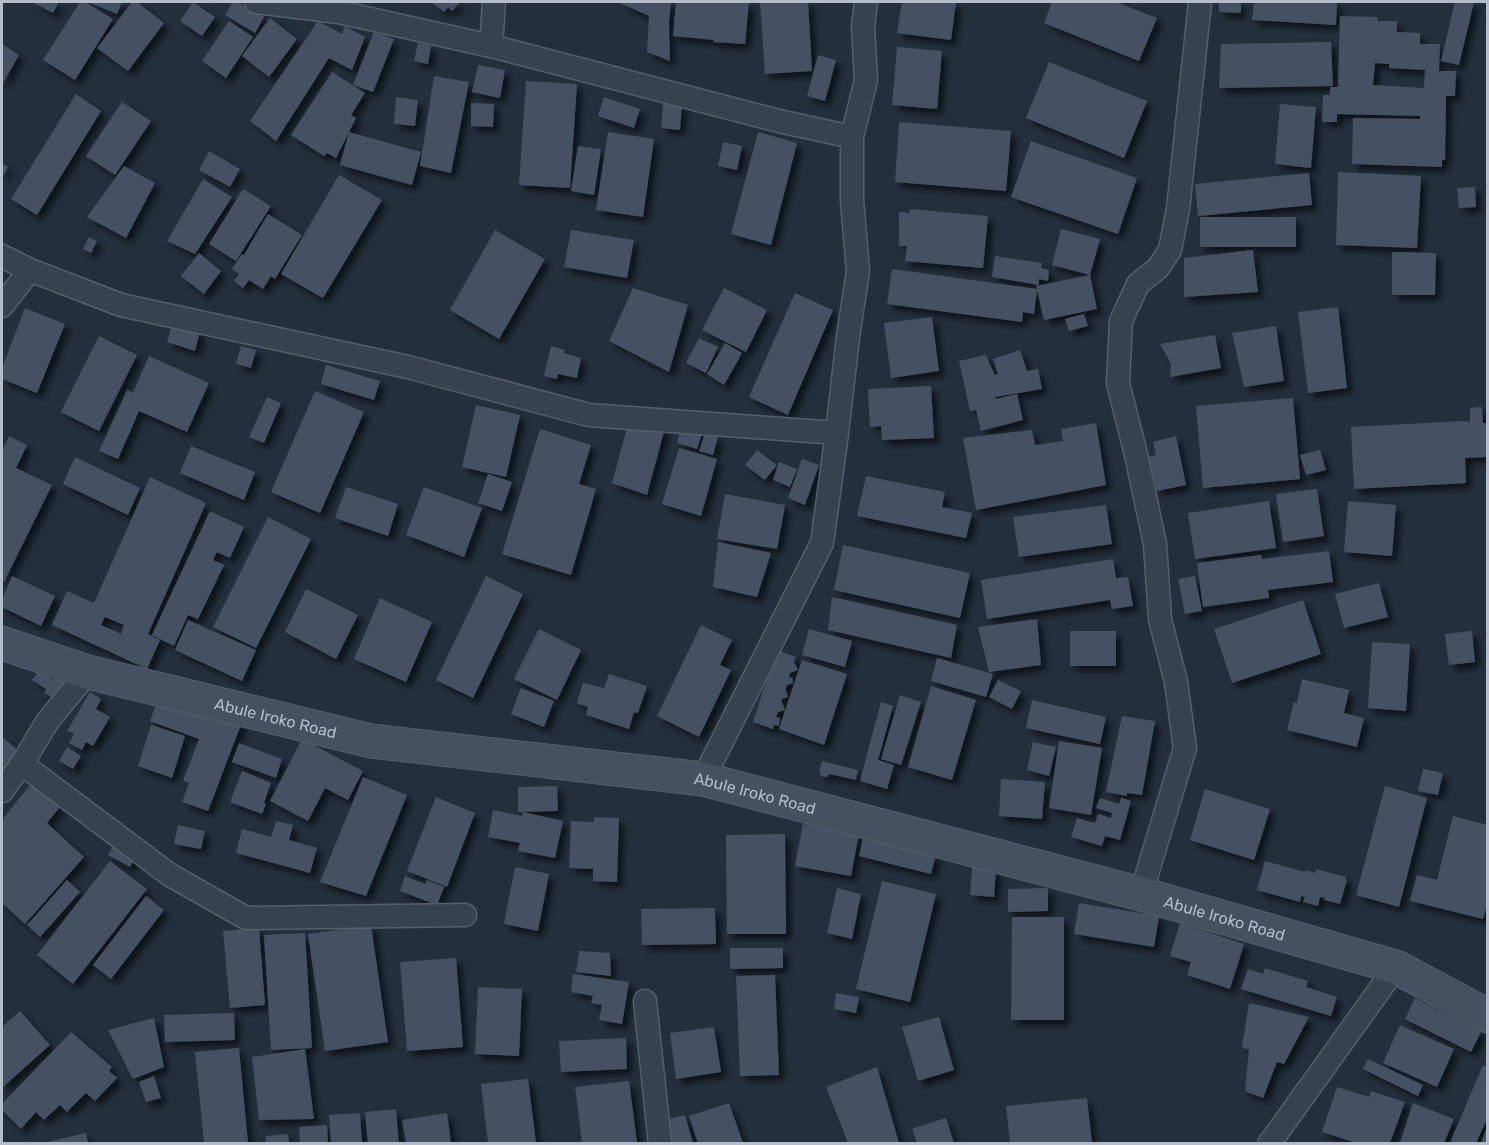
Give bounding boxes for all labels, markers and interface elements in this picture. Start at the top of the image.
street label: Abule Iroko Road [213,694,339,742]
street label: Abule Iroko Road [693,769,818,818]
street label: Abule Iroko Road [1162,892,1287,944]

